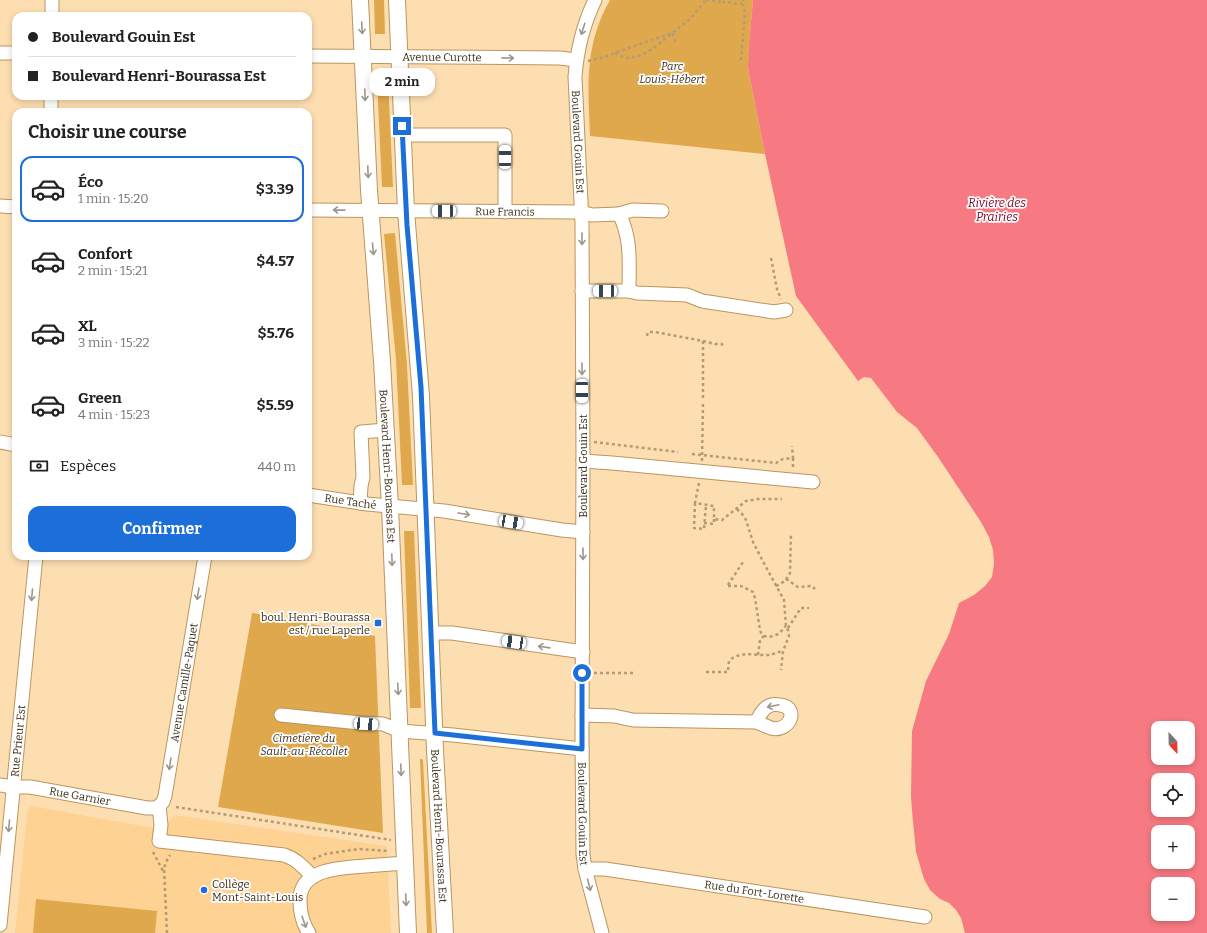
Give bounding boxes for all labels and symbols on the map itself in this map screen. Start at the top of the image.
one-way arrow [358,21,366,34]
one-way arrow [579,23,587,35]
street label: Avenue Curotte [402,50,482,64]
one-way arrow [501,54,514,62]
park label: Parc Louis-Hébert [639,60,705,86]
callout: 2 min [369,68,435,96]
one-way arrow [361,88,369,101]
street label: Boulevard Gouin Est [569,90,587,194]
route end [393,117,411,135]
car [499,145,511,169]
one-way arrow [364,165,372,178]
water label: Rivière des Prairies [968,196,1026,224]
car [432,205,456,217]
street label: Rue Francis [475,205,535,218]
one-way arrow [333,206,346,214]
one-way arrow [578,232,586,245]
one-way arrow [370,242,377,255]
car [593,285,617,297]
one-way arrow [578,362,586,375]
car [576,379,588,403]
street label: Boulevard Henri-Bourassa Est [377,389,398,543]
street label: Boulevard Gouin Est [577,414,590,518]
street label: Rue Taché [324,491,377,511]
one-way arrow [457,510,470,518]
car [498,514,524,530]
one-way arrow [579,547,587,560]
one-way arrow [388,553,396,566]
one-way arrow [29,588,36,601]
one-way arrow [194,588,202,601]
place label: boul. Henri-Bourassa est / rue Laperle [261,611,370,637]
marker: boul. Henri-Bourassa est / rue Laperle [373,618,383,628]
street label: Avenue Camille-Paquet [168,622,200,743]
car [501,634,527,650]
one-way arrow [538,643,551,651]
route start [573,664,591,682]
one-way arrow [394,682,401,695]
one-way arrow [767,702,780,710]
street label: Rue Prieur Est [8,704,28,778]
car [354,717,378,731]
north arrow [1151,721,1195,765]
park label: Cimetière du Sault-au-Récollet [260,732,348,758]
street label: Boulevard Henri-Bourassa Est [428,749,450,903]
one-way arrow [166,757,174,770]
street label: Boulevard Gouin Est [576,762,591,866]
one-way arrow [397,763,405,776]
street label: Rue Garnier [48,784,112,808]
one-way arrow [6,819,13,832]
place label: Collège Mont-Saint-Louis [212,878,303,904]
one-way arrow [585,878,593,891]
street label: Rue du Fort-Lorette [704,878,805,905]
marker: Collège Mont-Saint-Louis [199,885,209,895]
one-way arrow [402,893,410,906]
one-way arrow [301,915,308,928]

